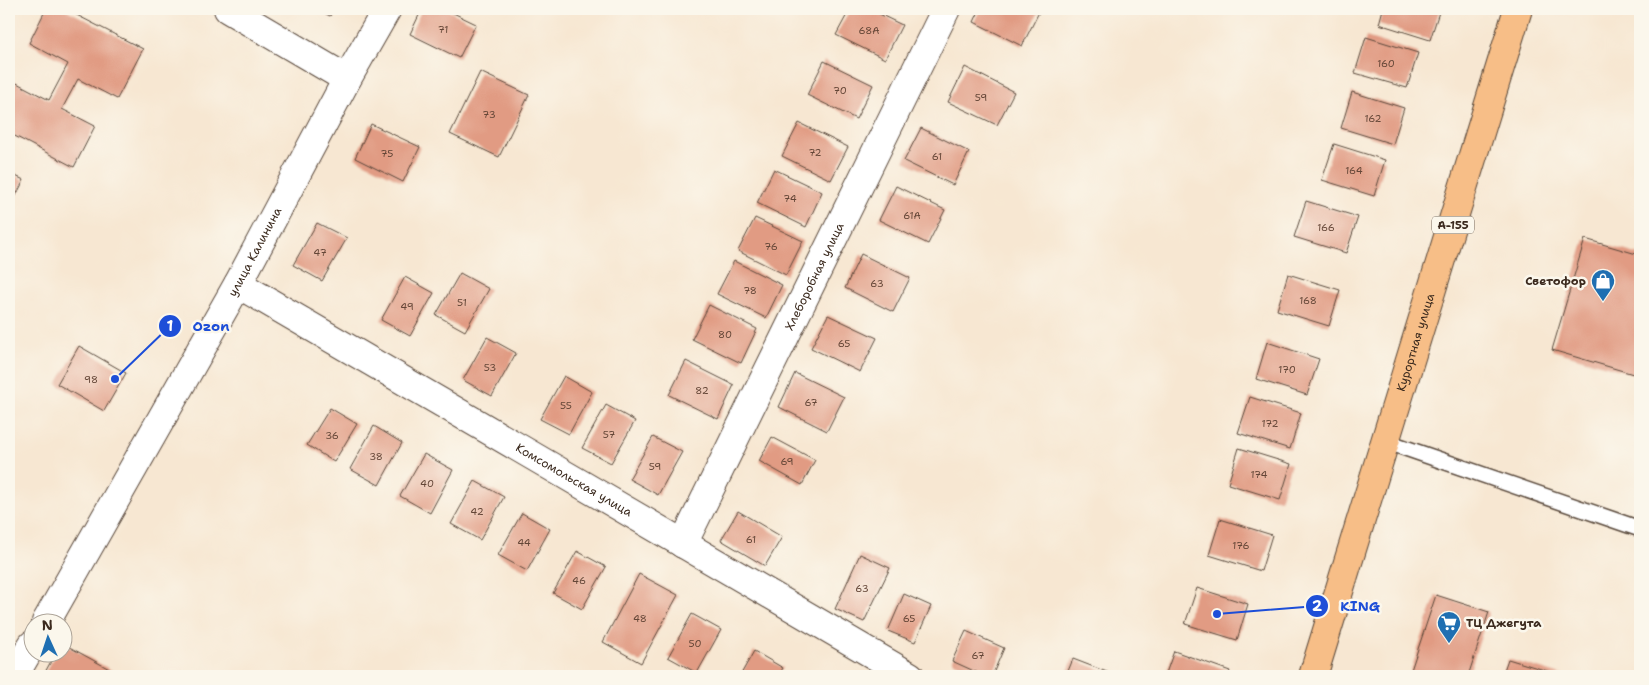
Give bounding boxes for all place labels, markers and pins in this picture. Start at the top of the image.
shop icon: Светофор [1590,268,1616,302]
place label: Светофор [1525,273,1586,289]
callout: Ozon [158,311,240,340]
callout: KING [1305,591,1389,620]
supermarket icon: ТЦ Джегута [1436,610,1462,644]
place label: ТЦ Джегута [1466,615,1542,631]

